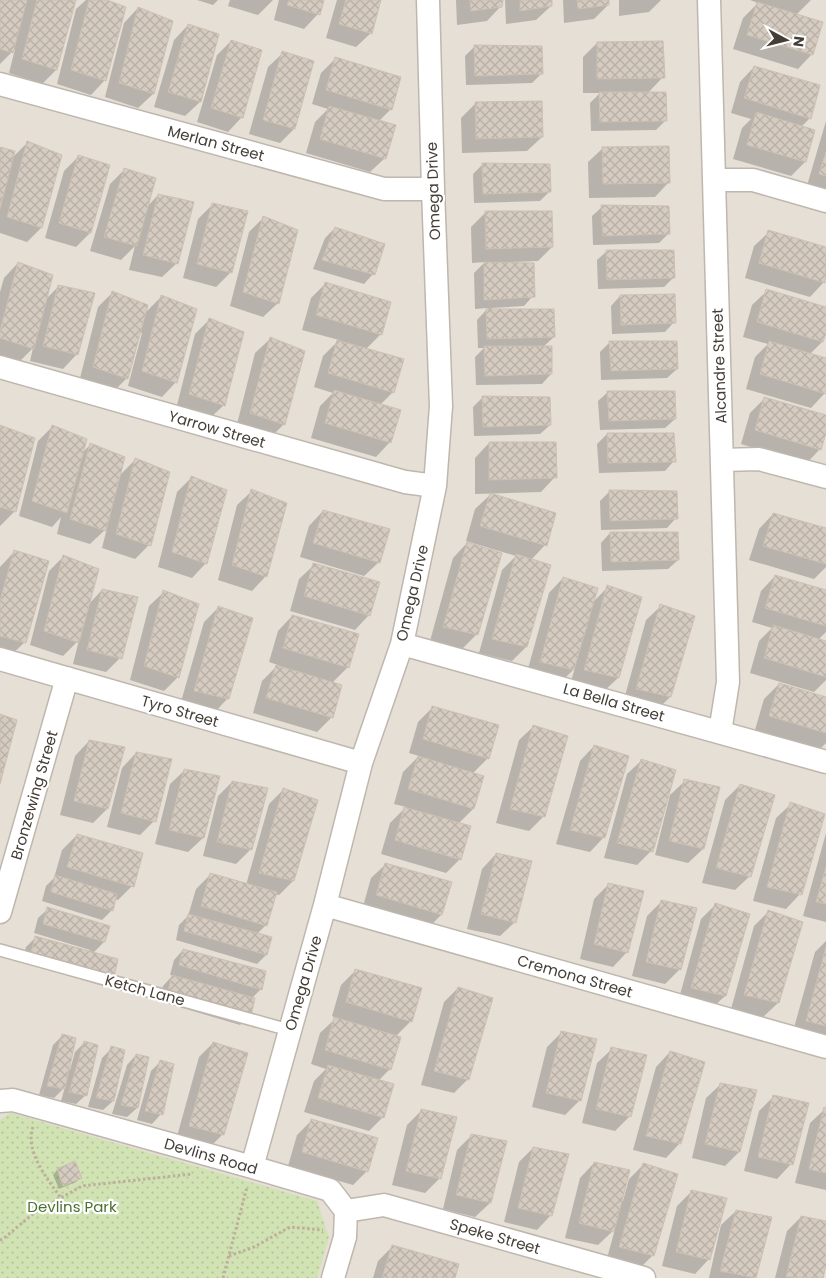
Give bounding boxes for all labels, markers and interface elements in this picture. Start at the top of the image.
north arrow [761,15,811,65]
text: N [788,35,809,48]
street label: Merlan Street [165,120,267,166]
street label: Omega Drive [421,141,445,241]
street label: Alcandre Street [706,308,732,424]
street label: Yarrow Street [166,405,268,453]
street label: Omega Drive [391,543,433,643]
street label: La Bella Street [561,677,667,727]
street label: Tyro Street [139,690,221,732]
street label: Bronzewing Street [5,728,63,862]
street label: Omega Drive [279,933,327,1033]
street label: Cremona Street [515,949,635,1003]
street label: Ketch Lane [103,969,187,1011]
street label: Devlins Road [162,1133,260,1179]
park label: Devlins Park [27,1196,117,1217]
street label: Speke Street [447,1213,543,1259]

